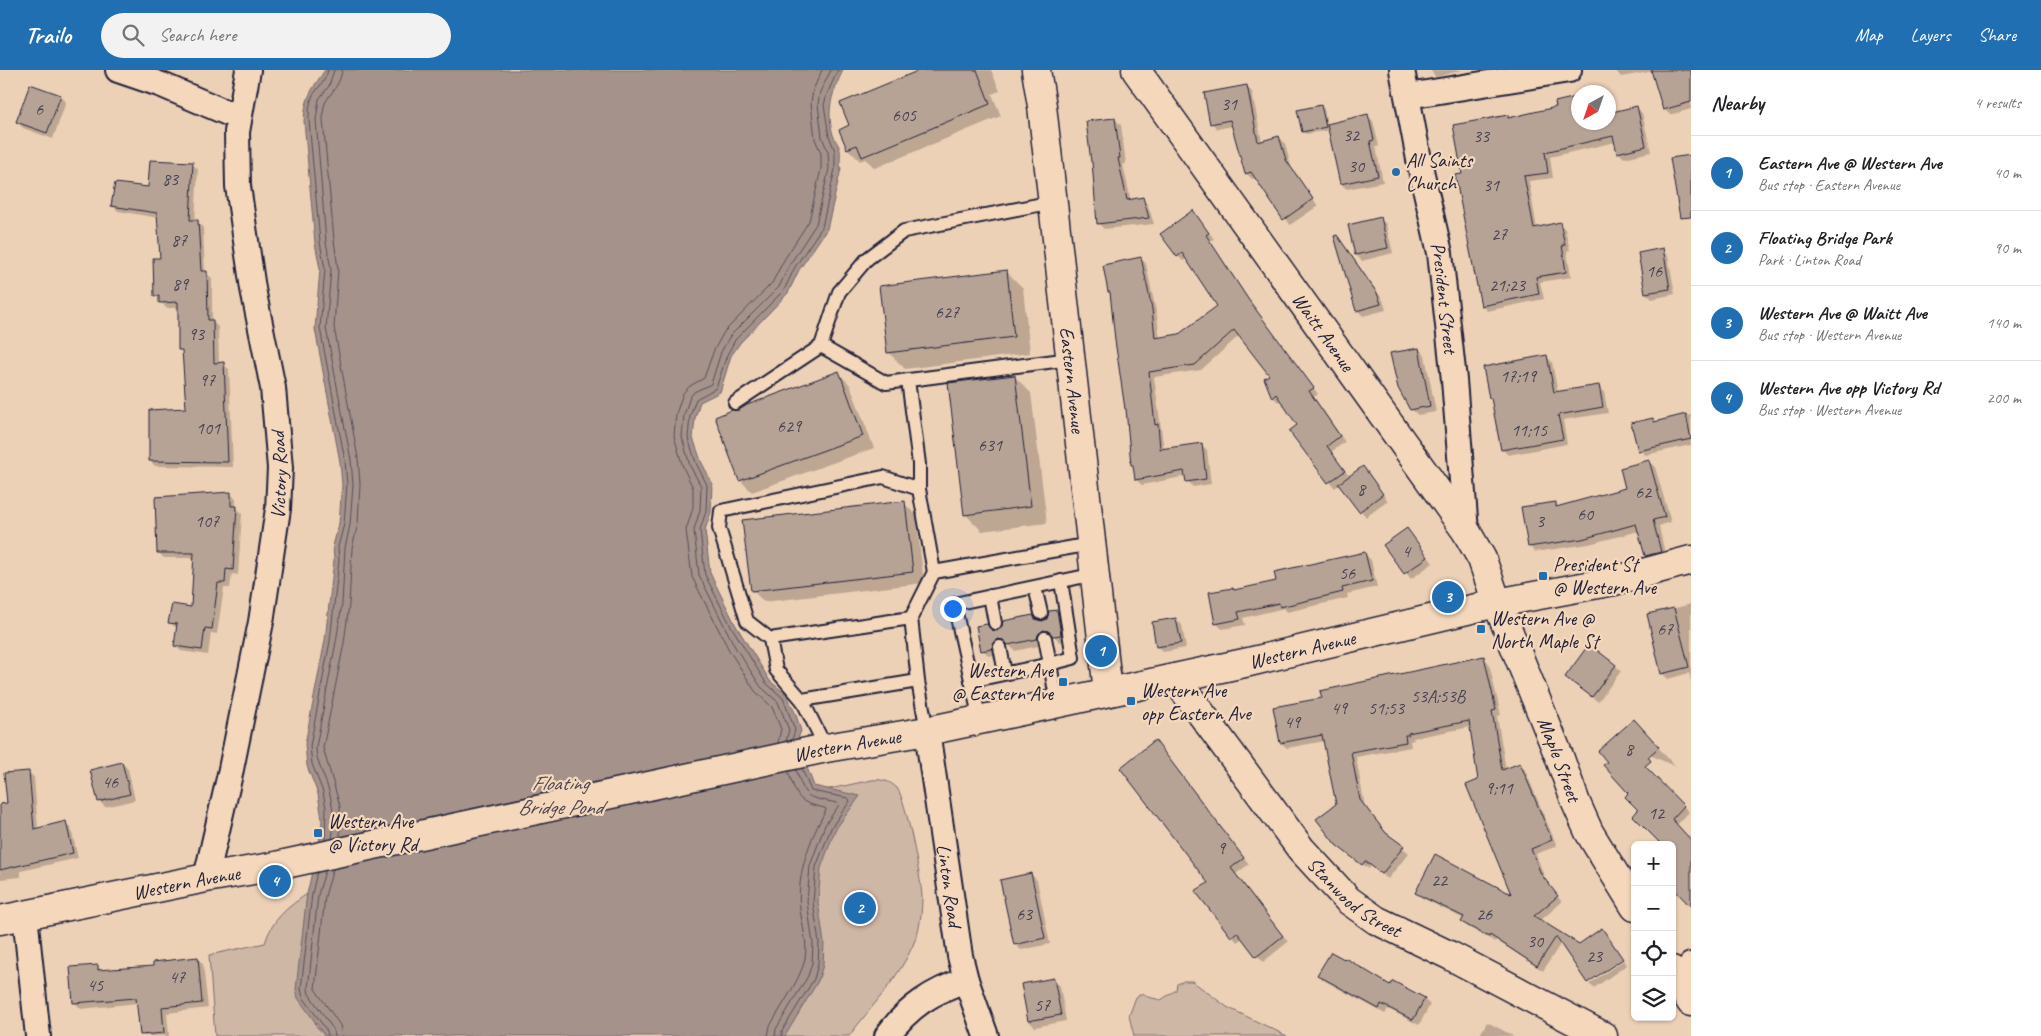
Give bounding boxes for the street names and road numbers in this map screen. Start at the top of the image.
street label: President Street [1425,240,1464,357]
street label: Waitt Avenue [1287,288,1361,377]
street label: Eastern Avenue [1054,325,1091,436]
street label: Victory Road [264,427,293,521]
street label: Western Avenue [1246,624,1359,674]
street label: Maple Street [1532,713,1588,807]
street label: Western Avenue [791,723,904,767]
street label: Linton Road [931,842,968,931]
street label: Stanwood Street [1302,852,1407,944]
street label: Western Avenue [131,860,243,905]

